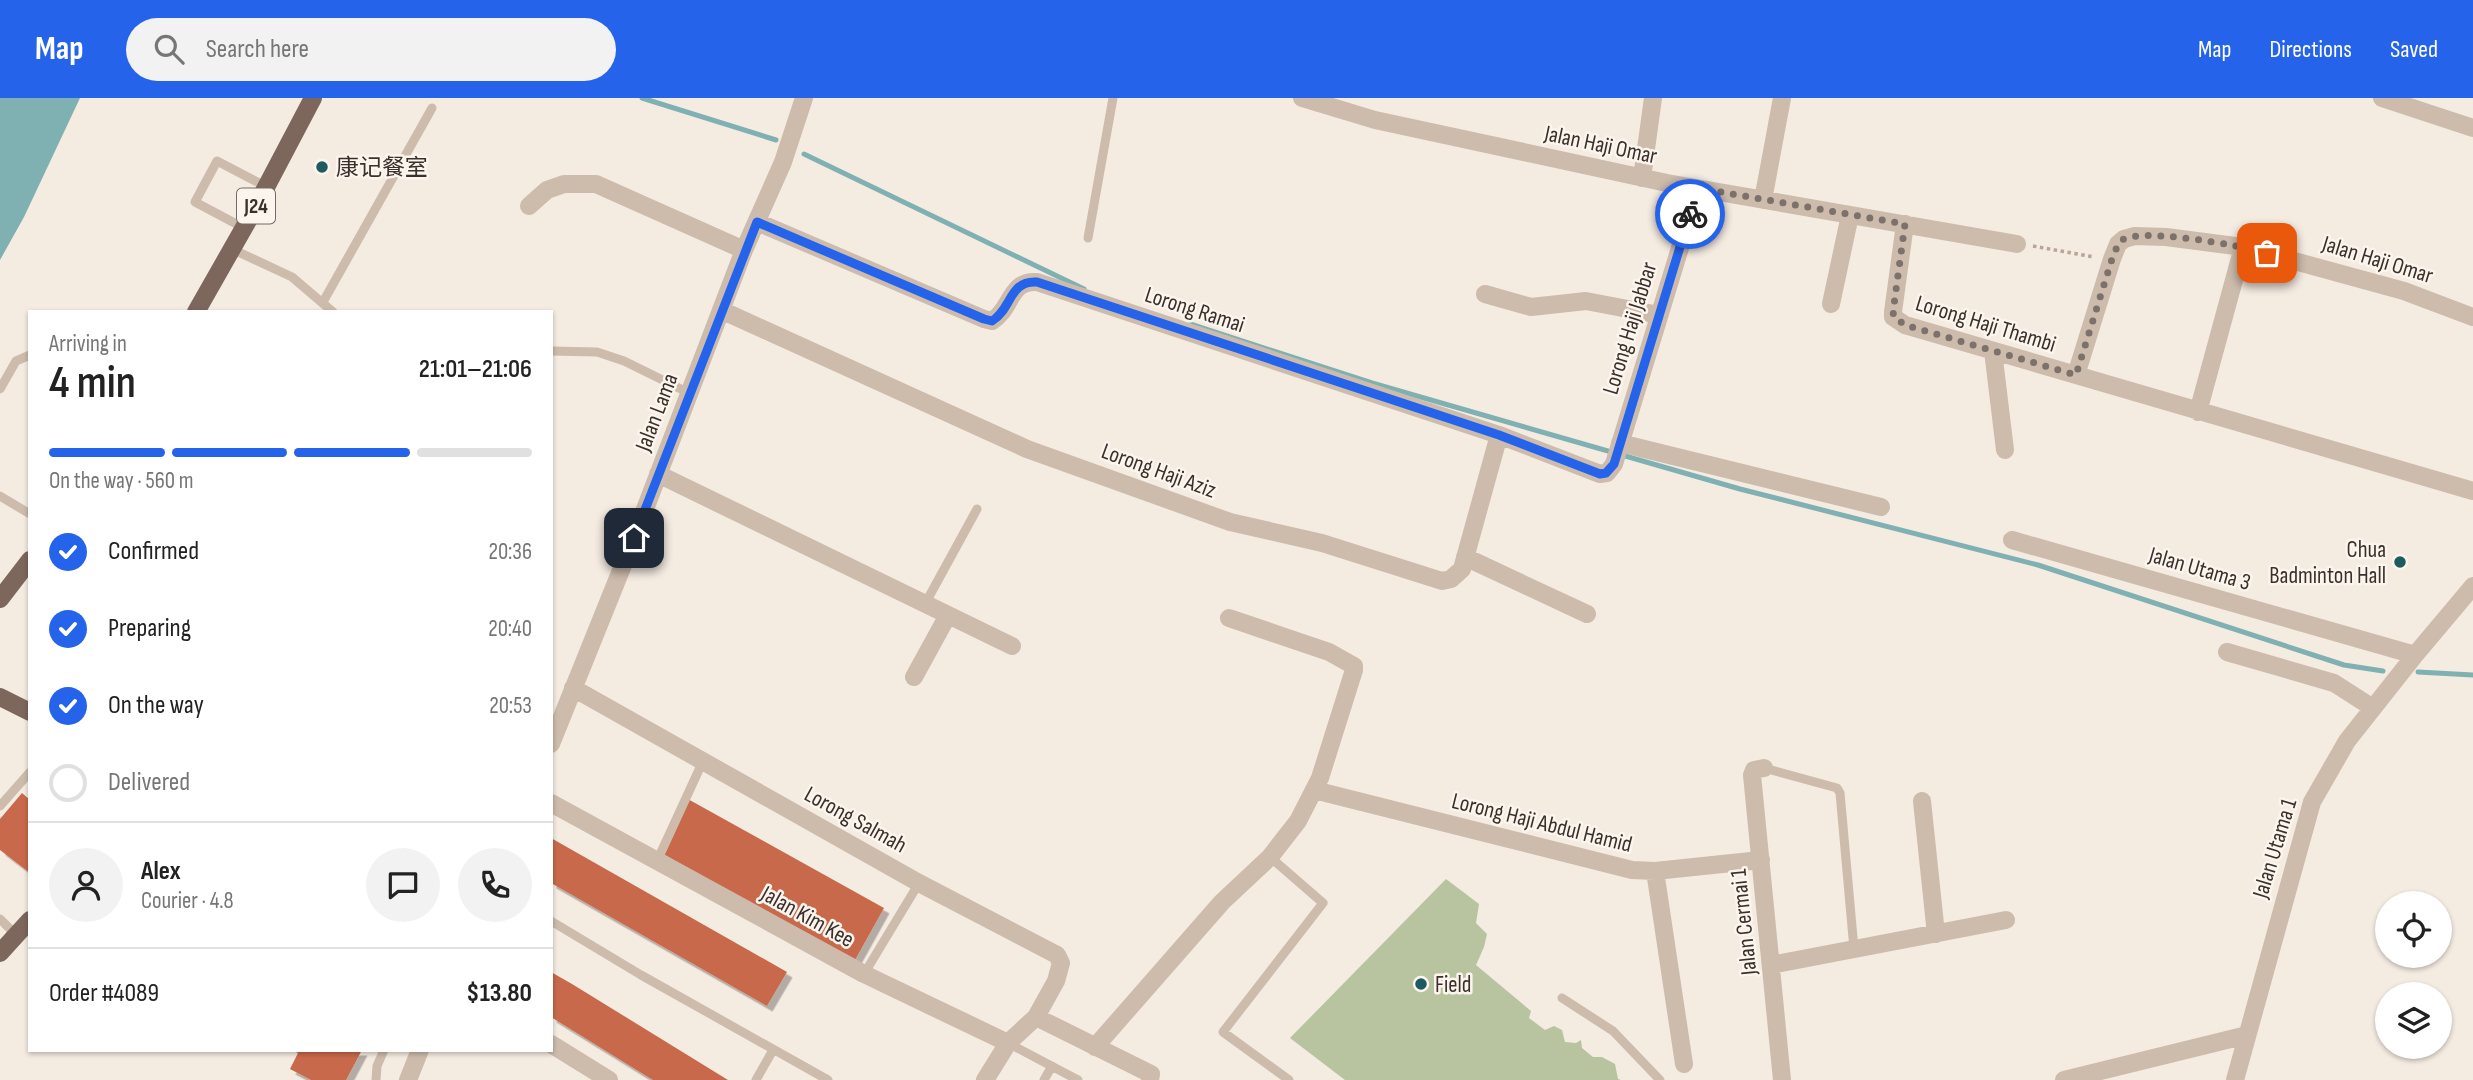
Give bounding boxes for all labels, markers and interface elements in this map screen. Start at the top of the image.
search box [126,18,616,81]
text: Map [35,29,84,69]
icon: search [150,30,188,68]
text: Search here [206,34,309,65]
text: Map [2198,35,2231,64]
text: Directions [2269,35,2352,64]
text: Saved [2390,35,2438,64]
street label: Jalan Haji Omar [1541,119,1660,171]
place label: 康记餐室 [336,154,428,182]
marker: 康记餐室 [314,159,330,175]
courier [1655,179,1725,249]
road number: J24 [237,188,275,224]
icon: bike [1671,195,1709,233]
pin [2237,223,2297,283]
street label: Jalan Haji Omar [2318,230,2437,290]
icon: bag [2248,234,2286,272]
street label: Lorong Haji Jabbar [1597,258,1663,398]
street label: Lorong Ramai [1141,281,1248,339]
street label: Lorong Haji Thambi [1912,289,2059,359]
text: Arriving in [49,330,127,358]
text: 21:01–21:06 [419,354,532,385]
text: 4 min [49,356,136,411]
street label: Jalan Lama [629,369,685,456]
street label: Lorong Haji Aziz [1098,437,1220,505]
text: On the way · 560 m [49,467,194,495]
pin [604,508,664,568]
icon: home [615,519,653,557]
icon: check [49,533,87,571]
text: Confirmed [108,536,199,567]
place label: Chua Badminton Hall [2269,536,2386,590]
text: 20:36 [489,538,532,566]
street label: Jalan Utama 3 [2145,541,2254,597]
marker: Chua Badminton Hall [2392,554,2408,570]
icon: check [49,610,87,648]
text: Preparing [108,613,191,644]
text: 20:40 [488,615,532,643]
icon: check [49,687,87,725]
text: On the way [108,690,204,721]
text: 20:53 [489,692,532,720]
text: Delivered [108,767,190,798]
street label: Lorong Salmah [799,780,912,859]
street label: Lorong Haji Abdul Hamid [1449,787,1635,859]
street label: Jalan Utama 1 [2246,795,2303,902]
button: person [49,848,123,922]
button: chat [366,848,440,922]
button: phone [458,848,532,922]
text: Alex [141,856,181,887]
street label: Jalan Cermai 1 [1724,867,1764,977]
street label: Jalan Kim Kee [755,879,859,954]
text: Courier · 4.8 [141,887,234,915]
map controls [2375,891,2452,1059]
button: locate [2375,891,2452,968]
place label: Field [1435,971,1471,999]
marker: Field [1413,976,1429,992]
text: Order #4089 [49,978,159,1009]
text: $13.80 [466,978,532,1009]
button: layers [2375,982,2452,1059]

